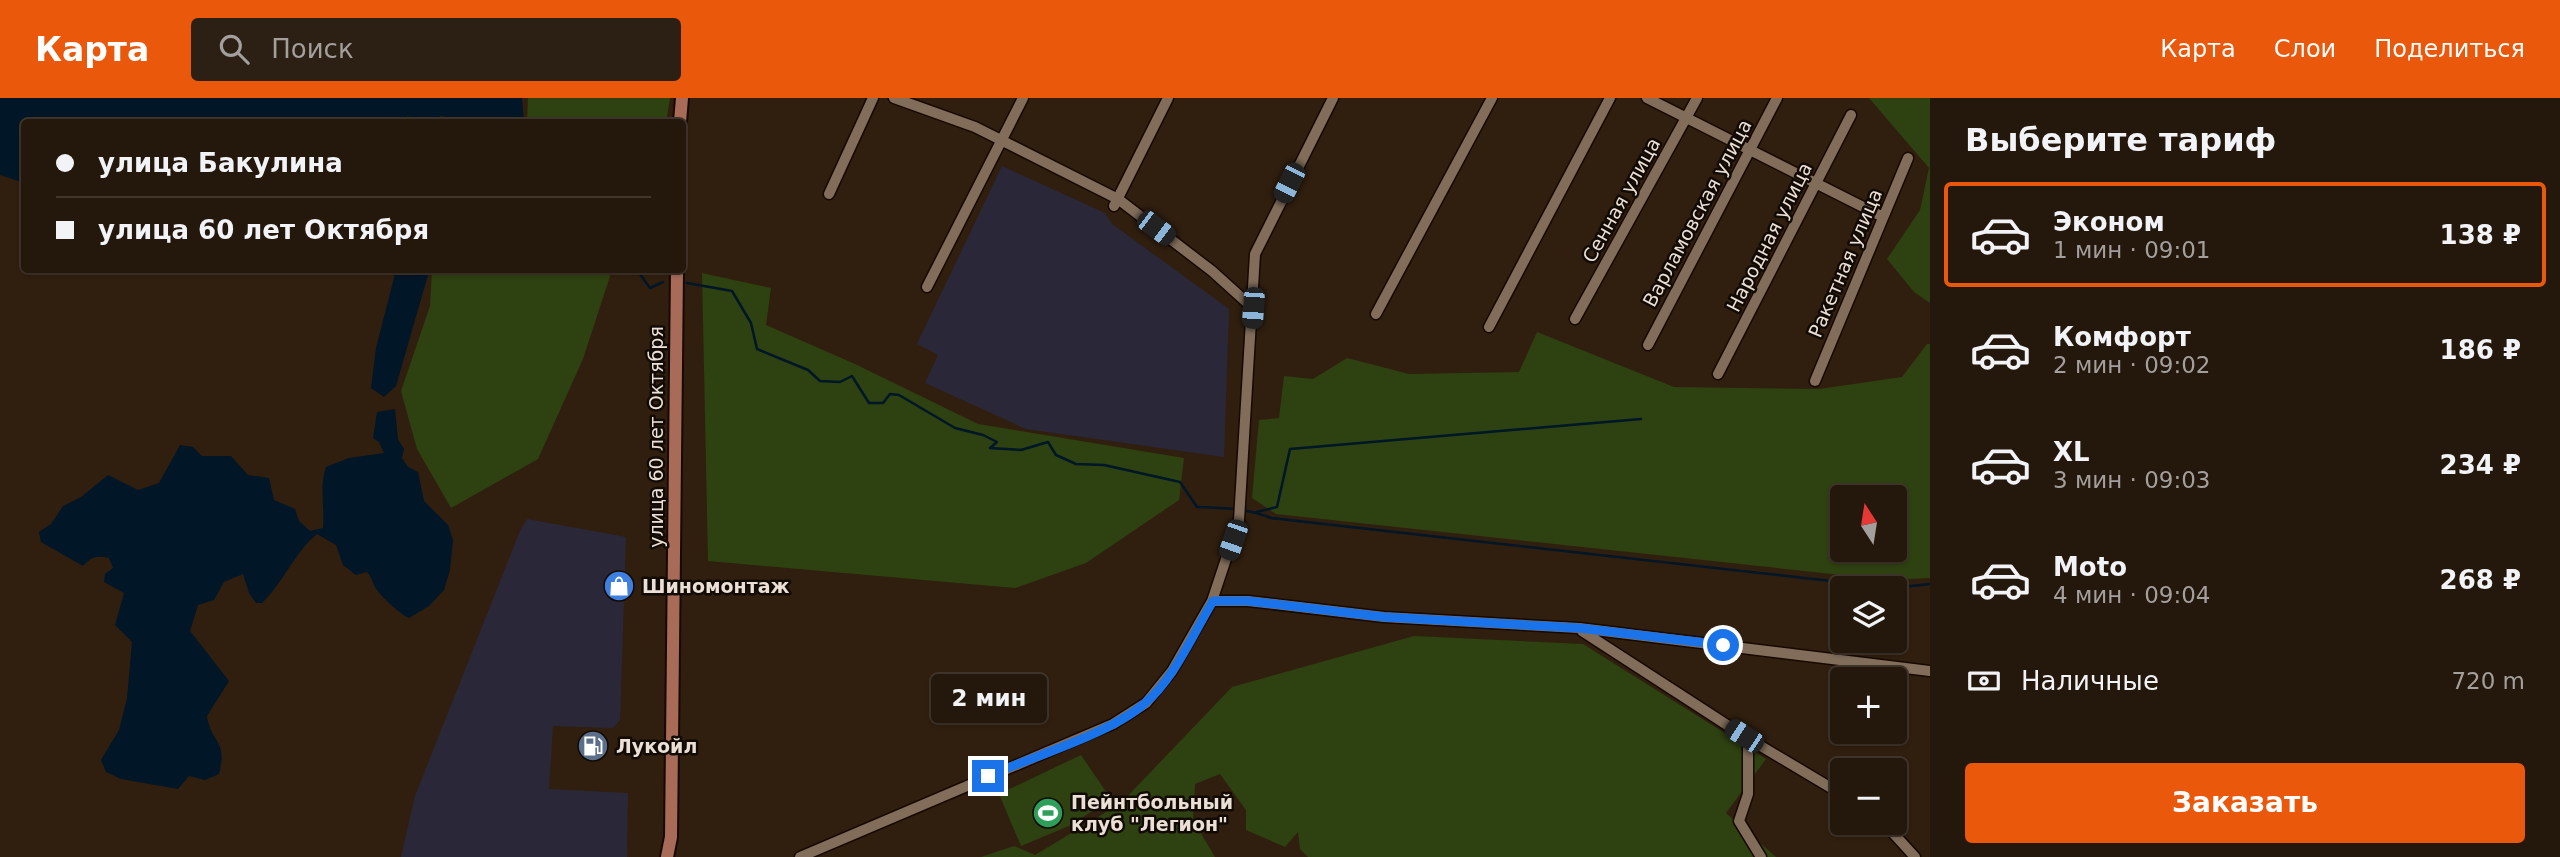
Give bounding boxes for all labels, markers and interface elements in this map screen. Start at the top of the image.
search box [191,18,681,81]
text: Карта [35,30,149,69]
icon: search [215,30,253,68]
text: Поиск [271,34,354,64]
text: Карта [2160,35,2236,63]
text: Слои [2274,35,2336,63]
text: Поделиться [2374,35,2525,63]
street label: Варламовская улица [1638,116,1756,310]
text: Выберите тариф [1965,121,2276,159]
street label: Сенная улица [1578,134,1664,266]
text: улица Бакулина [98,148,343,178]
street label: Народная улица [1722,159,1816,315]
car [1271,160,1308,206]
street label: Ракетная улица [1804,185,1886,341]
icon: car [1969,203,2032,266]
car [1133,207,1180,249]
text: Эконом [2053,207,2165,237]
text: улица 60 лет Октября [98,215,429,245]
text: 138 ₽ [2440,220,2521,250]
text: 1 мин · 09:01 [2053,237,2211,263]
car [1242,286,1265,330]
icon: car [1969,318,2032,381]
text: Комфорт [2053,322,2191,352]
street label: улица 60 лет Октября [645,326,667,548]
text: 186 ₽ [2440,335,2521,365]
text: 2 мин · 09:02 [2053,352,2211,378]
icon: car [1969,433,2032,496]
text: XL [2053,437,2090,467]
text: 234 ₽ [2440,450,2521,480]
text: 3 мин · 09:03 [2053,467,2211,493]
north arrow [1830,485,1908,562]
map controls [1830,485,1907,835]
car [1217,517,1250,563]
icon: car [1969,548,2032,611]
text: Moto [2053,552,2127,582]
text: 268 ₽ [2440,565,2521,595]
shop icon: Шиномонтаж [602,569,636,603]
place label: Шиномонтаж [642,575,790,597]
button: layers [1830,576,1907,653]
text: 4 мин · 09:04 [2053,582,2211,608]
route start [1707,629,1739,661]
icon: cash [1965,662,2003,700]
text: Наличные [2021,666,2159,696]
button: + [1830,667,1907,744]
text: 720 m [2451,668,2525,694]
callout: 2 мин [930,674,1046,724]
text: 2 мин [952,685,1026,711]
car [1721,716,1768,756]
fuel station icon: Лукойл [576,729,610,763]
place label: Лукойл [616,735,697,757]
button: − [1830,758,1907,835]
route end [972,760,1004,792]
button: Заказать [1965,763,2525,843]
place label: Пейнтбольный клуб "Легион" [1071,791,1233,835]
sports icon: Пейнтбольный клуб "Легион" [1031,796,1065,830]

